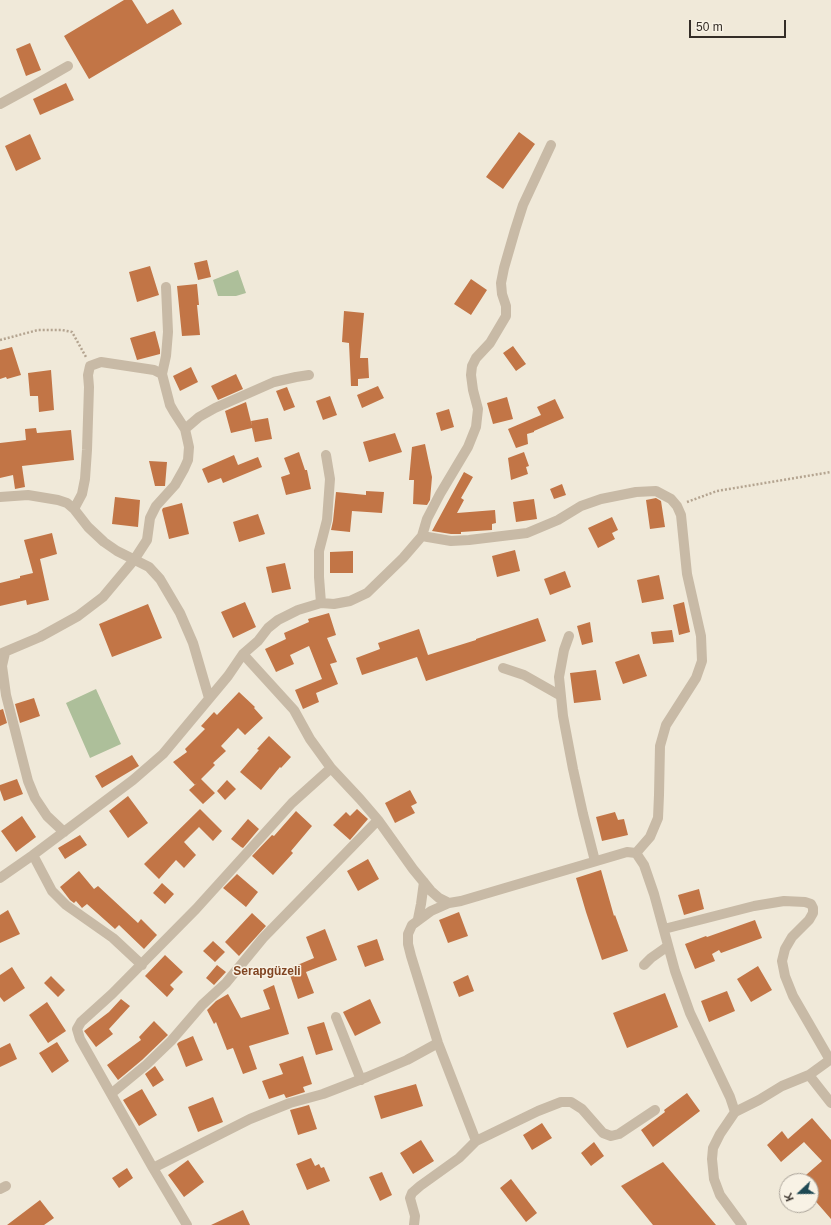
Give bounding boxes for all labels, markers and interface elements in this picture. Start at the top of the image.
scale bar [691,12,788,38]
text: 50 m [696,20,723,34]
district label: Serapgüzeli [233,965,301,979]
north arrow [779,1173,819,1213]
text: K [782,1191,796,1203]

